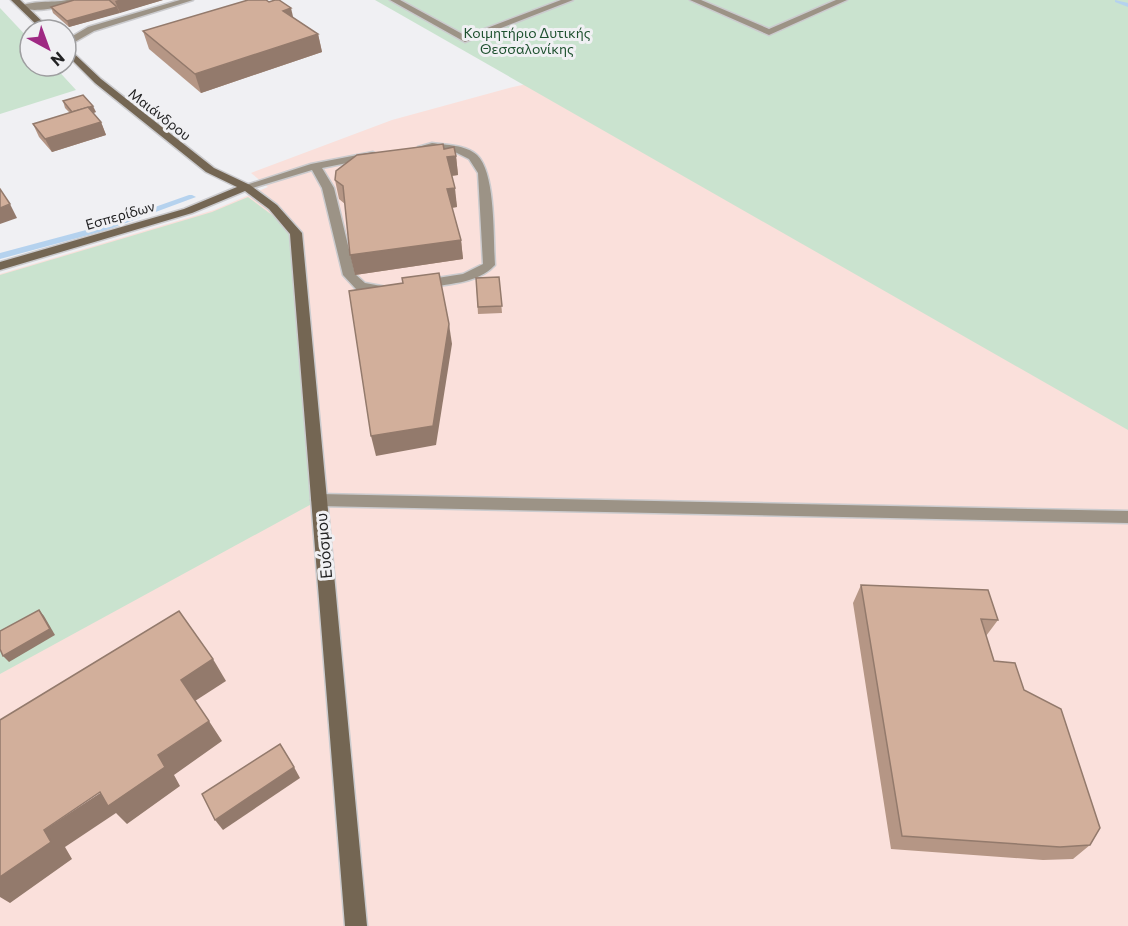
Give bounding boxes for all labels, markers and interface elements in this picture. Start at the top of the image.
north arrow [18,18,78,78]
park label: Κοιμητήριο Δυτικής Θεσσαλονίκης [463,24,591,57]
text: N [47,49,69,71]
street label: Μαιάνδρου [125,84,195,144]
street label: Εσπερίδων [83,197,157,233]
street label: Ευόσμου [311,512,335,580]

